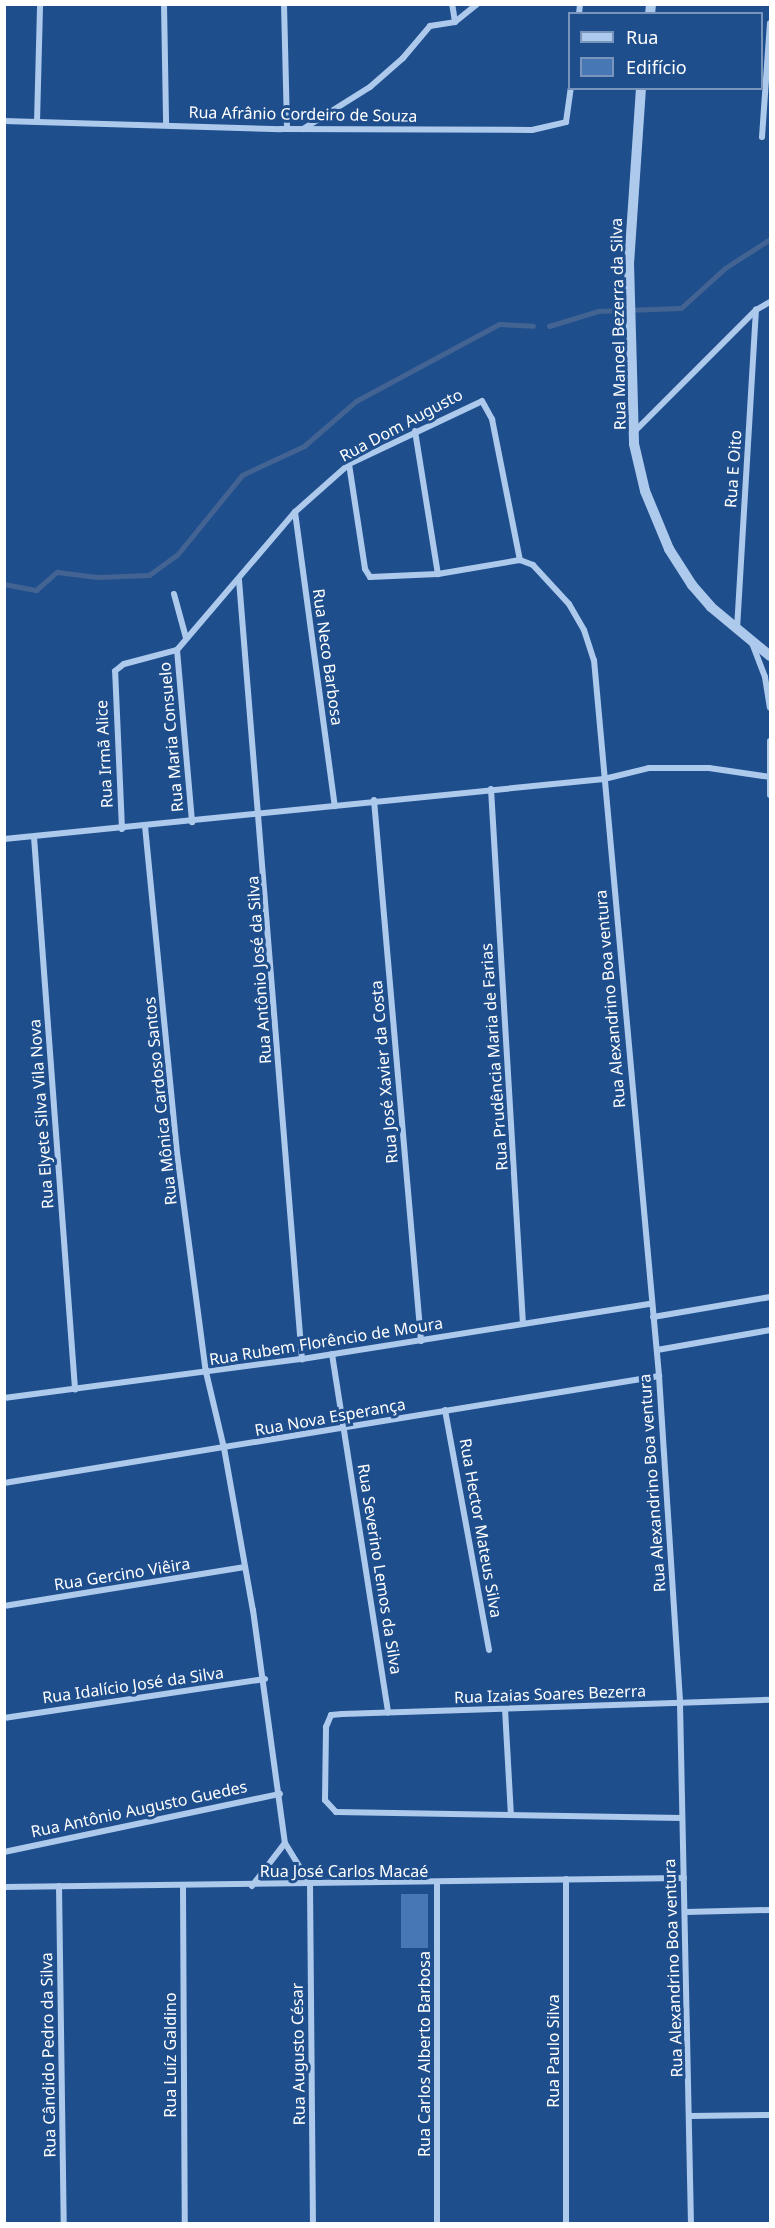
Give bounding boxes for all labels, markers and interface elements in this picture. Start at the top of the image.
legend [568,12,763,90]
text: Rua [626,25,658,49]
text: Edifício [626,55,687,79]
street label: Rua Afrânio Cordeiro de Souza [188,102,418,126]
street label: Rua Manoel Bezerra da Silva [607,218,629,430]
street label: Rua Dom Augusto [336,385,466,465]
street label: Rua E Oito [721,429,745,509]
street label: Rua Neco Barbosa [309,587,347,727]
street label: Rua Maria Consuelo [155,661,187,813]
street label: Rua Irmã Alice [92,699,116,809]
street label: Rua Antônio José da Silva [243,875,275,1065]
street label: Rua Alexandrino Boa ventura [591,889,629,1109]
street label: Rua Prudência Maria de Farias [476,943,512,1171]
street label: Rua José Xavier da Costa [366,980,402,1164]
street label: Rua Mônica Cardoso Santos [140,996,180,1206]
street label: Rua Elyete Silva Vila Nova [25,1019,57,1209]
street label: Rua Rubem Florêncio de Moura [208,1313,444,1369]
street label: Rua Alexandrino Boa ventura [635,1373,669,1593]
street label: Rua Nova Esperança [253,1394,407,1440]
street label: Rua Hector Mateus Silva [456,1437,506,1619]
street label: Rua Severino Lemos da Silva [354,1462,406,1676]
street label: Rua Gercino Viêira [53,1554,191,1594]
street label: Rua Idalício José da Silva [41,1663,225,1707]
street label: Rua Izaias Soares Bezerra [454,1681,646,1707]
street label: Rua Antônio Augusto Guedes [29,1777,249,1841]
street label: Rua Alexandrino Boa ventura [660,1858,686,2078]
street label: Rua José Carlos Macaé [260,1861,428,1881]
street label: Rua Carlos Alberto Barbosa [414,1951,434,2157]
street label: Rua Cândido Pedro da Silva [37,1952,59,2158]
street label: Rua Augusto César [287,1983,309,2125]
street label: Rua Luíz Galdino [160,1992,180,2118]
street label: Rua Paulo Silva [543,1994,563,2108]

